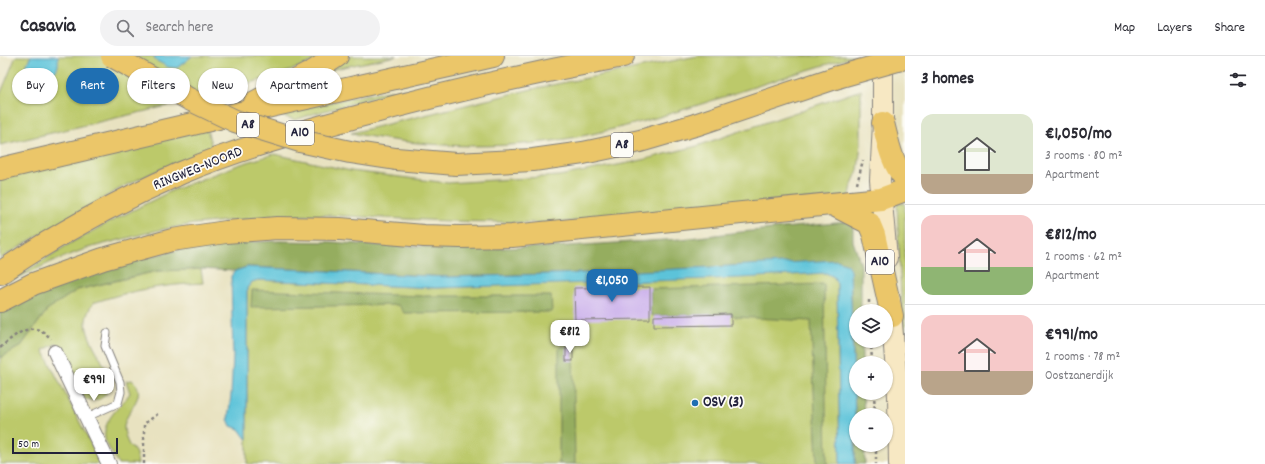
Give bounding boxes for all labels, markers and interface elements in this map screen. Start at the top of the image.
search box [100,10,380,46]
text: Casavia [20,14,76,41]
icon: search [114,17,136,39]
text: Search here [146,17,213,39]
text: Map [1114,18,1135,38]
text: Layers [1157,18,1192,38]
text: Share [1214,18,1245,38]
chip: Buy [12,68,58,104]
chip: Rent [66,68,119,104]
chip: Filters [127,68,190,104]
chip: New [198,68,248,104]
chip: Apartment [256,68,342,104]
text: 3 homes [921,68,974,92]
icon: filters [1227,69,1249,91]
road number: A8 [237,113,259,137]
road number: A10 [286,121,314,145]
text: €1,050/mo [1045,123,1112,147]
icon: home [953,130,1001,178]
road number: A8 [611,133,633,157]
street label: RINGWEG-NOORD [150,141,246,197]
text: 3 rooms · 80 m² [1045,147,1122,166]
text: Apartment [1045,166,1099,185]
text: €812/mo [1045,224,1097,248]
icon: home [953,231,1001,279]
text: 2 rooms · 62 m² [1045,248,1122,267]
road number: A10 [866,250,894,274]
text: Apartment [1045,267,1099,286]
pin: €1,050 [579,269,645,303]
text: €1,050 [596,272,628,291]
map controls [849,304,893,452]
button: layers [849,304,893,348]
pin: €812 [546,320,594,354]
text: €812 [560,323,581,342]
text: €991/mo [1045,324,1098,348]
icon: home [953,331,1001,379]
text: 2 rooms · 78 m² [1045,348,1120,367]
button: + [849,356,893,400]
text: Oostzanerdijk [1045,367,1113,386]
pin: €991 [70,368,118,402]
text: €991 [83,371,105,390]
place label: OSV (3) [703,392,743,414]
marker: OSV (3) [690,398,700,408]
button: − [849,408,893,452]
scale bar [12,436,118,455]
text: 50 m [18,437,39,453]

